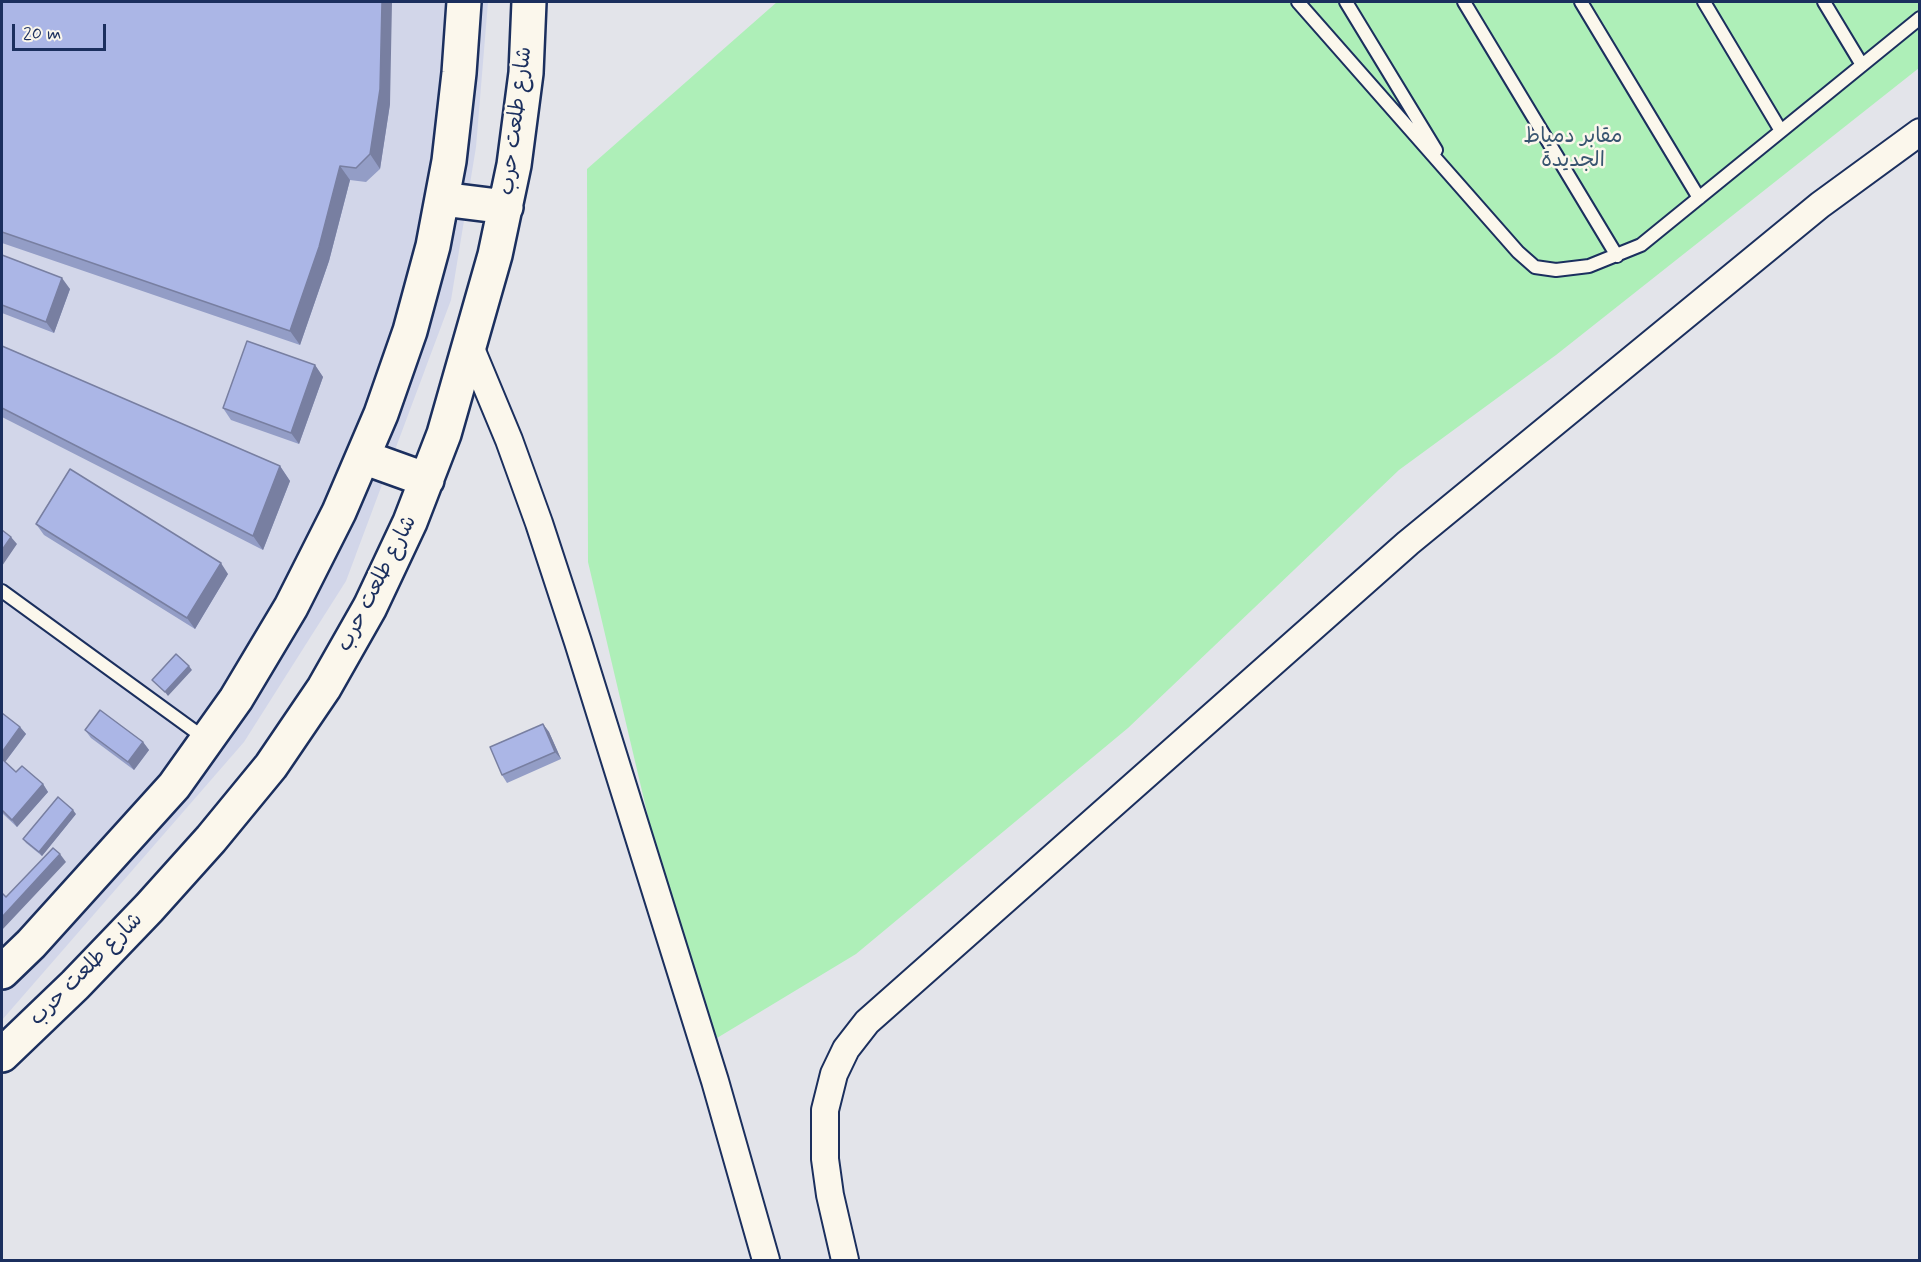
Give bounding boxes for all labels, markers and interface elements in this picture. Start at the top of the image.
scale bar [15,12,110,50]
text: 20 m [23,22,61,46]
street label: شارع طلعت حرب [495,45,539,197]
park label: مقابر دمياط الجديدة [1524,125,1622,175]
street label: شارع طلعت حرب [333,512,423,656]
street label: شارع طلعت حرب [25,908,149,1032]

